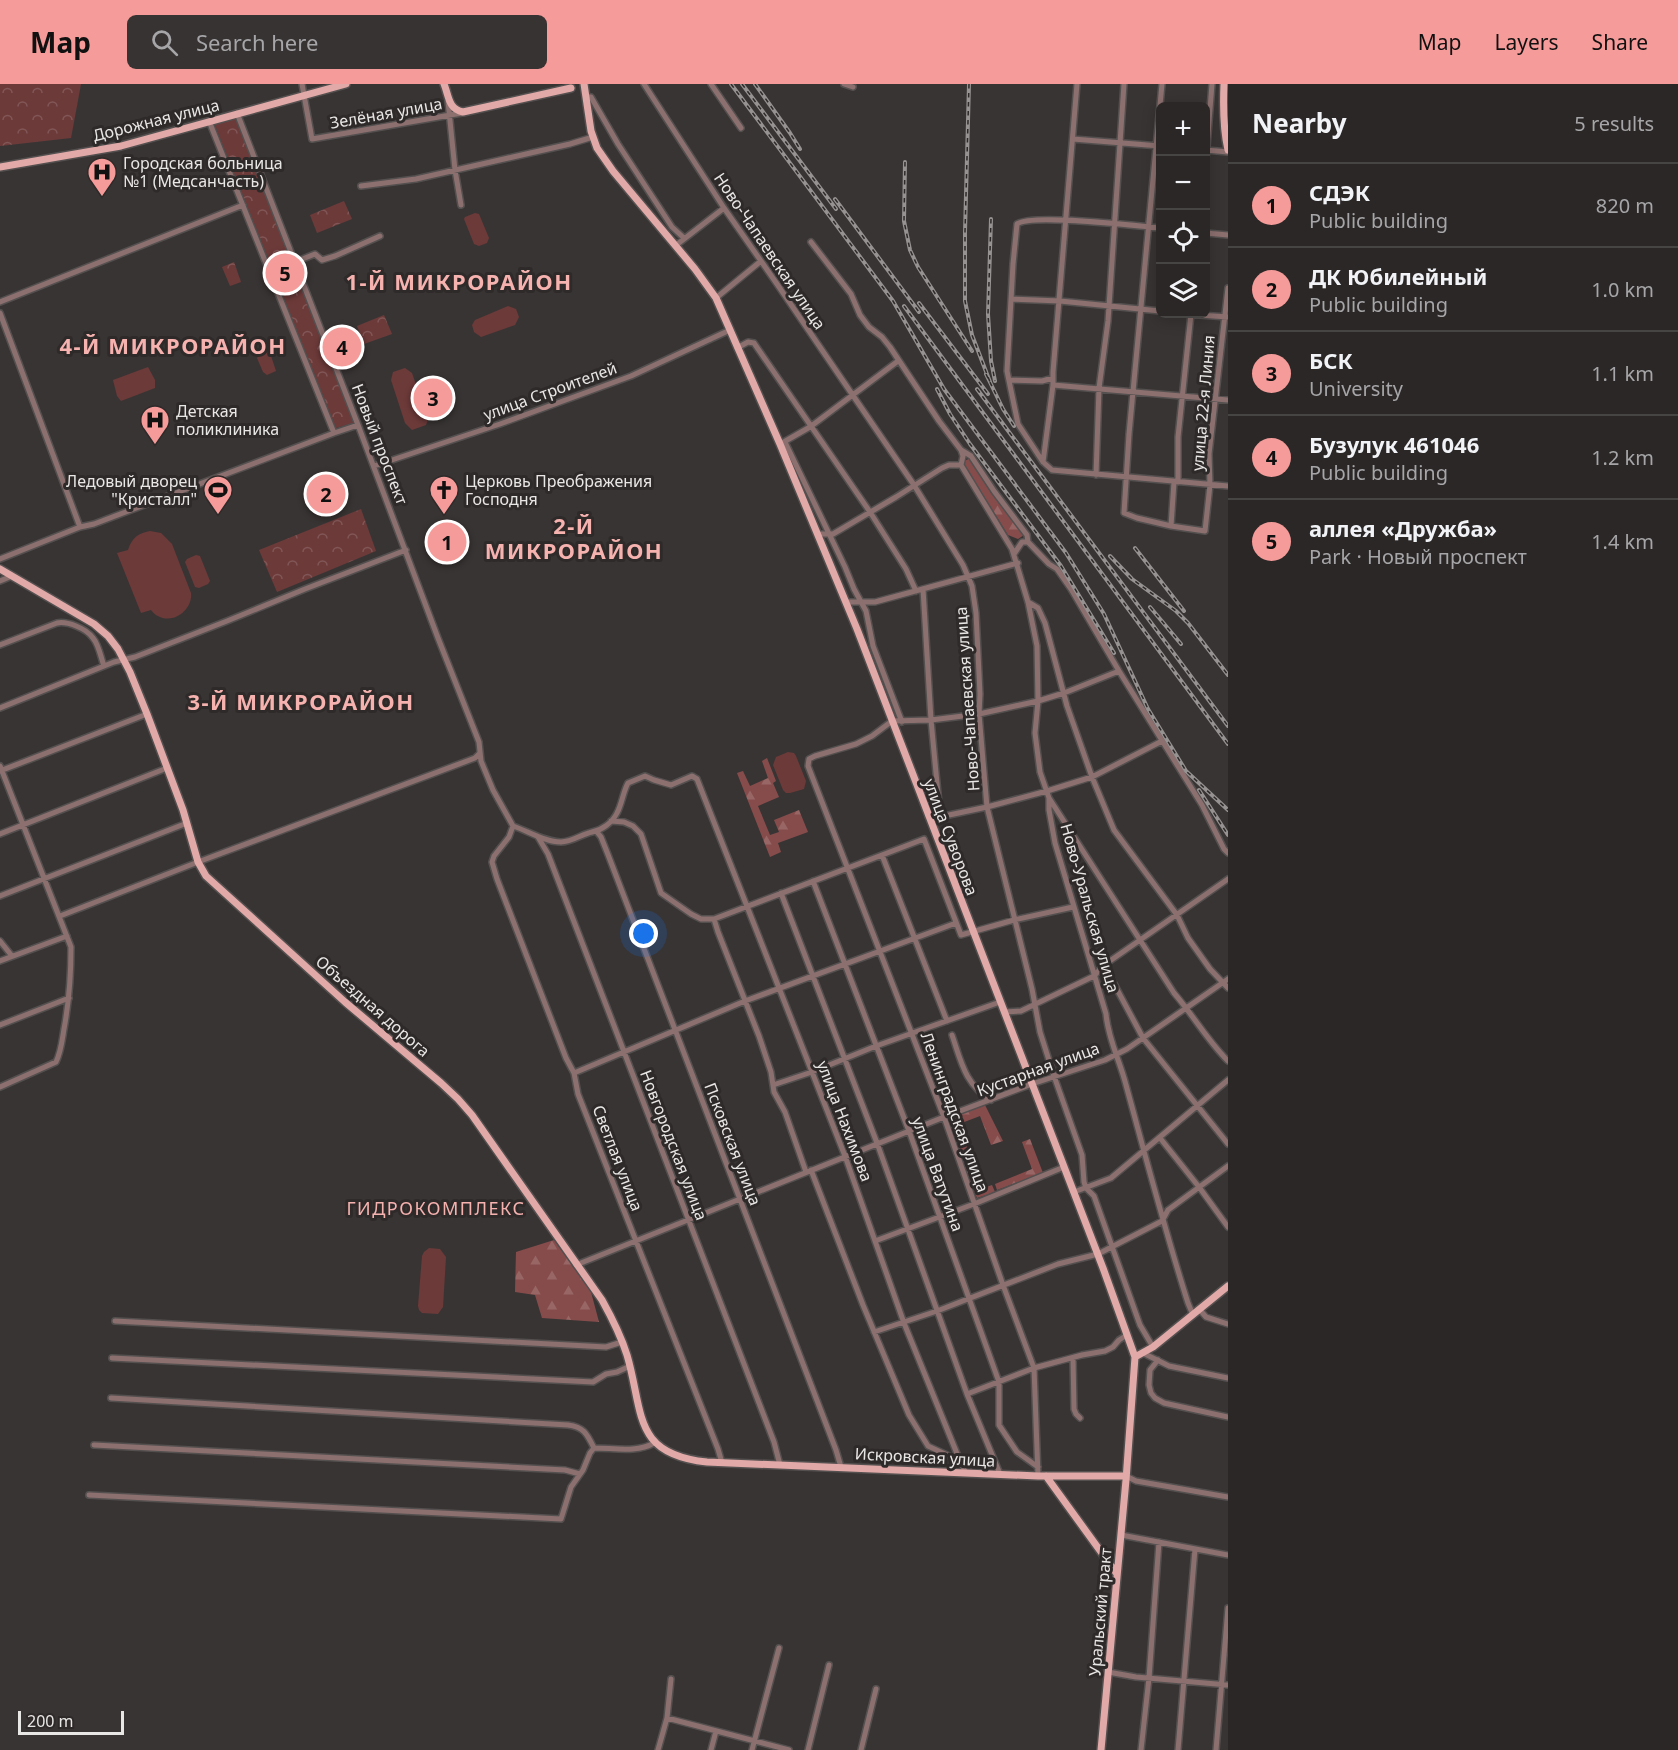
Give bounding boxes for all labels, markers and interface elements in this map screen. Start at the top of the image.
search box [127,15,547,69]
text: Map [30,23,91,61]
icon: search [148,26,181,59]
text: Search here [196,27,318,57]
text: Map [1418,28,1462,56]
text: Layers [1495,28,1559,56]
text: Share [1592,28,1648,56]
street label: Зелёная улица [328,92,444,134]
street label: Дорожная улица [90,94,222,146]
map controls [1156,102,1210,318]
button: + [1156,102,1210,156]
text: Nearby [1252,105,1347,141]
text: 5 results [1574,110,1654,137]
place label: Городская больница №1 (Медсанчасть) [123,152,283,192]
hospital icon: Городская больница №1 (Медсанчасть) [86,156,118,198]
button: − [1156,156,1210,210]
street label: Ново-Чапаевская улица [709,168,831,334]
text: СДЭК [1309,177,1370,207]
text: 1 [1266,192,1277,219]
text: 820 m [1596,192,1654,219]
text: Public building [1309,207,1448,234]
button: locate [1156,210,1210,264]
pin: 5 [266,250,304,296]
text: ДК Юбилейный [1309,261,1487,291]
button: layers [1156,264,1210,318]
district label: 1-Й МИКРОРАЙОН [345,266,573,296]
text: 2 [1266,276,1277,303]
text: 1.0 km [1591,276,1654,303]
text: Public building [1309,291,1448,318]
pin: 4 [322,324,362,370]
district label: 4-Й МИКРОРАЙОН [59,330,287,360]
street label: улица 22-я Линия [1186,334,1220,472]
text: БСК [1309,345,1353,375]
street label: улица Строителей [480,357,620,425]
text: 3 [1266,360,1277,387]
text: 1.1 km [1591,360,1654,387]
text: University [1309,375,1403,402]
pin: 3 [414,376,452,420]
street label: Новый проспект [347,380,413,508]
place label: Детская поликлиника [176,400,279,440]
hospital icon: Детская поликлиника [139,404,171,446]
text: Бузулук 461046 [1309,429,1479,459]
text: 4 [1266,444,1277,471]
text: 1.2 km [1591,444,1654,471]
text: Public building [1309,459,1448,486]
place label: Ледовый дворец "Кристалл" [66,470,197,510]
place label: Церковь Преображения Господня [465,470,652,510]
pin: 2 [306,472,346,516]
sports icon: Ледовый дворец "Кристалл" [202,474,234,516]
church icon: Церковь Преображения Господня [428,474,460,516]
district label: 2-Й МИКРОРАЙОН [485,510,663,565]
text: аллея «Дружба» [1309,513,1497,543]
pin: 1 [428,520,466,564]
text: 5 [1266,528,1277,555]
text: 1.4 km [1591,528,1654,555]
text: Park · Новый проспект [1309,543,1527,570]
street label: Ново-Чапаевская улица [950,606,984,792]
district label: 3-Й МИКРОРАЙОН [187,686,415,716]
street label: улица Суворова [919,775,983,899]
street label: Ново-Уральская улица [1055,821,1125,995]
your location [629,919,658,948]
street label: Объездная дорога [311,950,435,1062]
street label: Ленинградская улица [916,1029,994,1195]
street label: Кустарная улица [974,1037,1102,1101]
street label: улица Нахимова [812,1057,878,1185]
street label: Новгородская улица [635,1067,713,1223]
street label: Псковская улица [699,1079,767,1209]
street label: Светлая улица [588,1102,648,1214]
street label: улица Ватутина [907,1114,969,1234]
district label: ГИДРОКОМПЛЕКС [346,1196,526,1220]
street label: Искровская улица [854,1442,996,1472]
street label: Уральский тракт [1083,1546,1117,1677]
scale bar [18,1708,124,1736]
text: 200 m [27,1710,74,1732]

